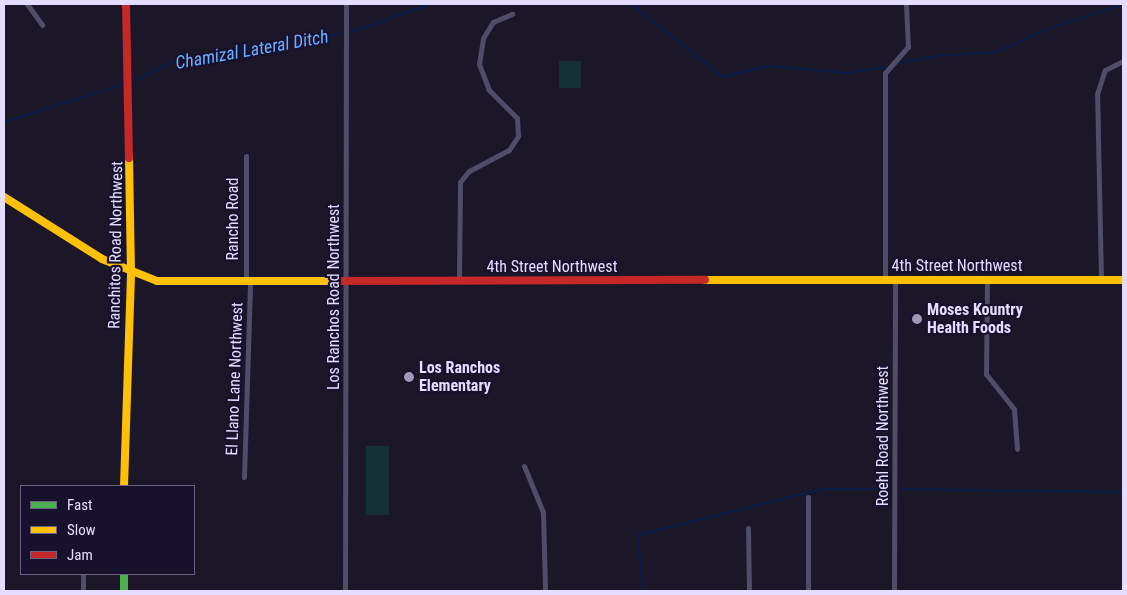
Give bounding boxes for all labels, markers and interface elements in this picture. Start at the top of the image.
water label: Chamizal Lateral Ditch [174,26,330,74]
street label: Ranchitos Road Northwest [105,161,127,329]
street label: Rancho Road [223,178,243,260]
street label: Los Ranchos Road Northwest [324,204,344,390]
street label: 4th Street Northwest [892,256,1022,276]
street label: 4th Street Northwest [487,257,617,277]
place label: Moses Kountry Health Foods [927,300,1023,338]
street label: El Llano Lane Northwest [223,302,247,456]
marker: Moses Kountry Health Foods [911,313,923,325]
place label: Los Ranchos Elementary [419,358,500,396]
street label: Roehl Road Northwest [873,366,893,506]
marker: Los Ranchos Elementary [403,371,415,383]
legend [20,485,195,575]
text: Fast [67,496,92,514]
text: Slow [67,521,96,539]
text: Jam [67,546,93,564]

